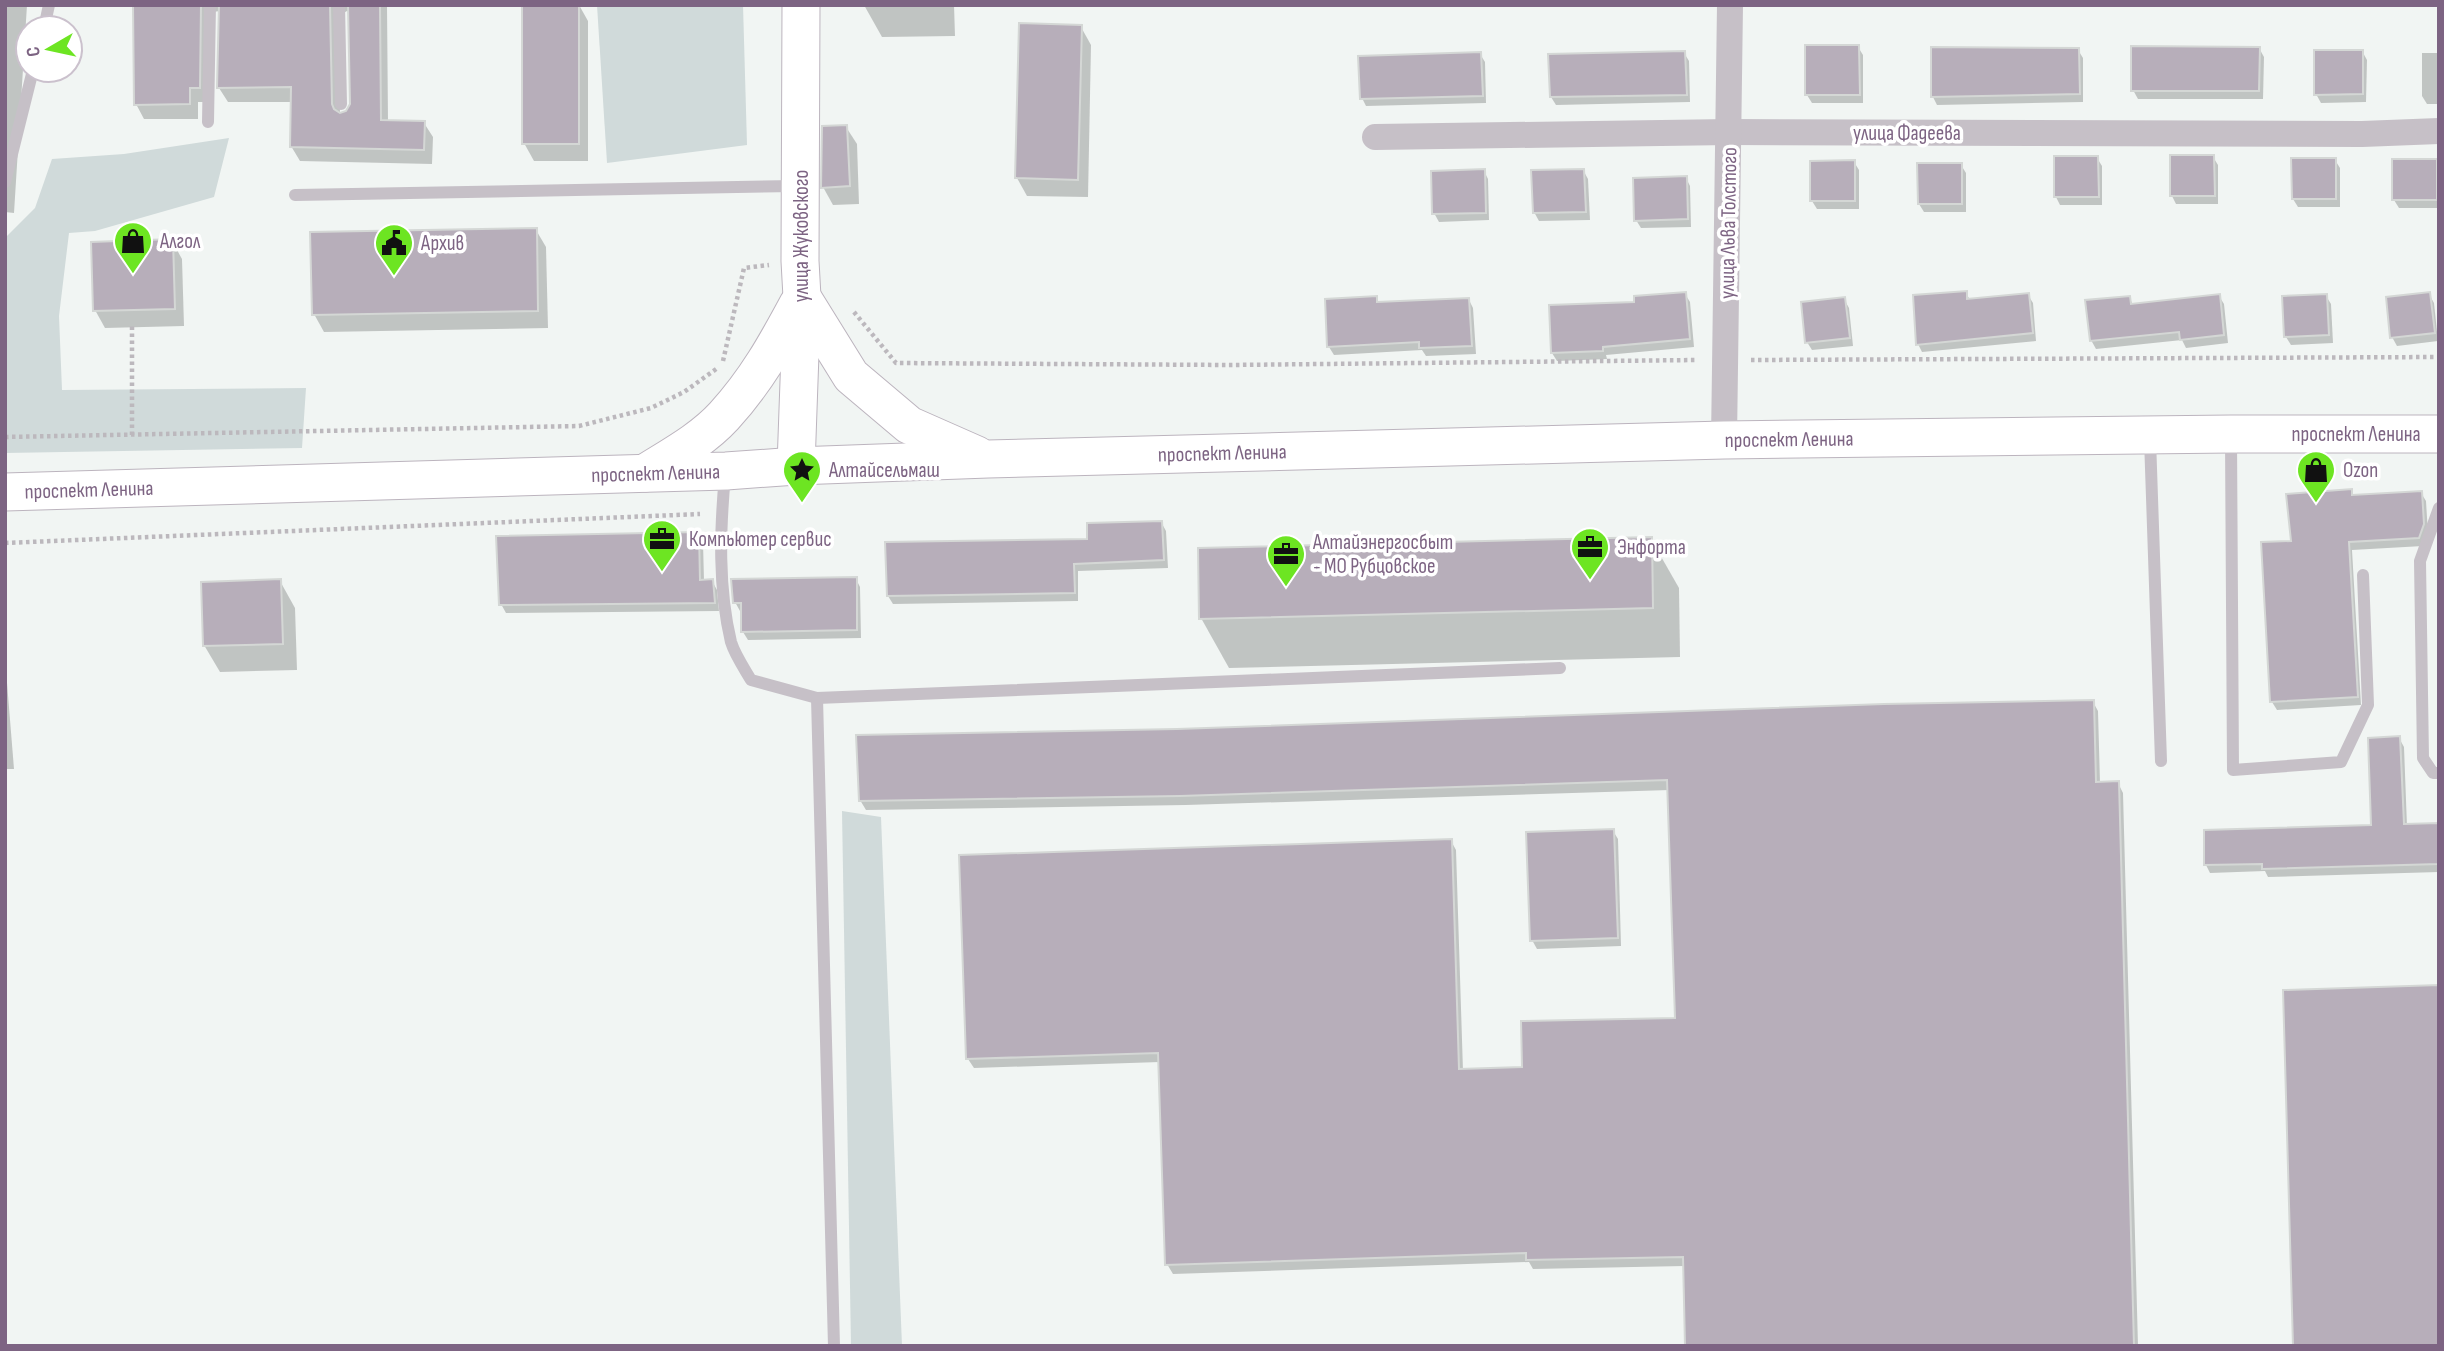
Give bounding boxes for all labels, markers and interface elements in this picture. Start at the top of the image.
north arrow [14,14,84,84]
text: С [22,45,46,58]
street label: улица Фадеева [1853,121,1961,146]
street label: улица Льва Толстого [1715,147,1742,299]
street label: улица Жуковского [789,170,814,302]
shop icon: Алгол [112,220,154,275]
public building icon: Архив [373,222,415,277]
place label: Алгол [159,229,201,254]
place label: Архив [420,231,464,256]
street label: проспект Ленина [2292,422,2421,447]
street label: проспект Ленина [1725,426,1854,453]
street label: проспект Ленина [1158,439,1287,468]
place icon: Алтайсельмаш [781,449,823,504]
shop icon: Ozon [2295,449,2337,504]
place label: Алтайсельмаш [828,458,940,483]
place label: Ozon [2343,458,2378,483]
street label: проспект Ленина [591,459,721,488]
street label: проспект Ленина [24,476,154,504]
office icon: Компьютер сервис [641,518,683,573]
office icon: Энфорта [1569,526,1611,581]
place label: Компьютер сервис [689,527,832,552]
place label: Алтайэнергосбыт - МО Рубцовское [1312,530,1453,579]
office icon: Алтайэнергосбыт - МО Рубцовское [1265,533,1307,588]
place label: Энфорта [1617,535,1686,560]

